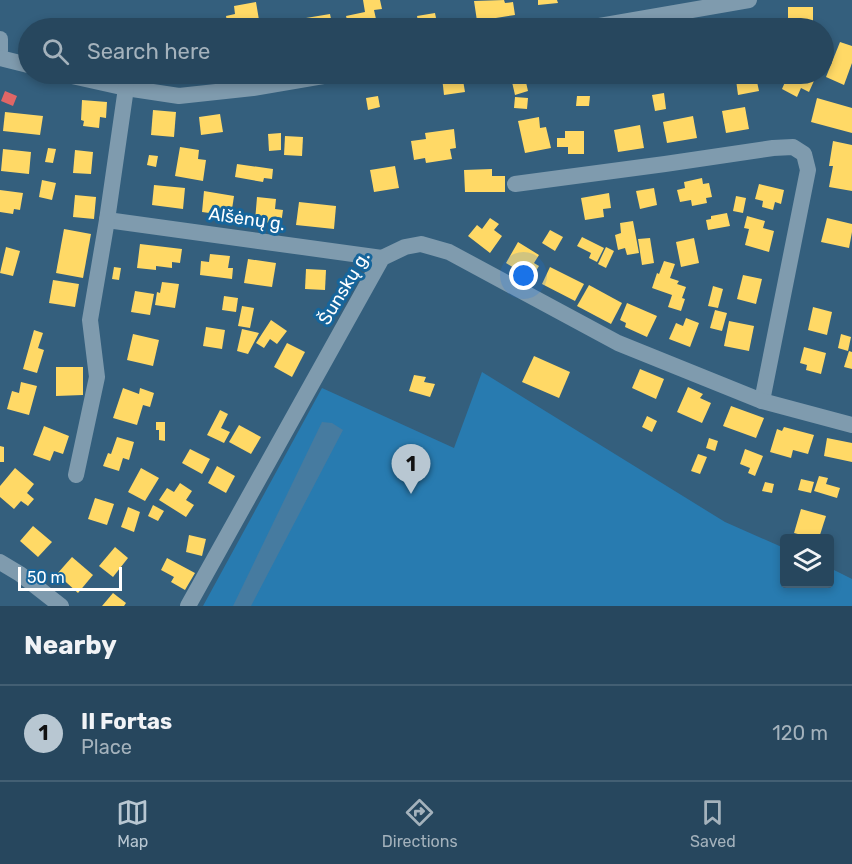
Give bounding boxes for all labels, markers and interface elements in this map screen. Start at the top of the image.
search box [18,18,834,84]
icon: search [39,35,72,68]
text: Search here [87,38,210,65]
street label: Alšėnų g. [207,203,287,235]
street label: Šunskų g. [313,247,375,329]
your location [509,261,538,290]
pin: 1 [392,444,430,494]
map controls [780,534,834,588]
button: layers [780,534,834,588]
scale bar [18,564,122,592]
text: 50 m [27,568,65,587]
text: Nearby [24,630,117,661]
text: II Fortas [81,708,172,735]
text: 1 [39,721,48,745]
text: 120 m [772,721,828,745]
text: Place [81,735,132,759]
tab: Map [116,796,149,851]
tab: Directions [382,796,458,851]
tab: Saved [690,796,736,851]

